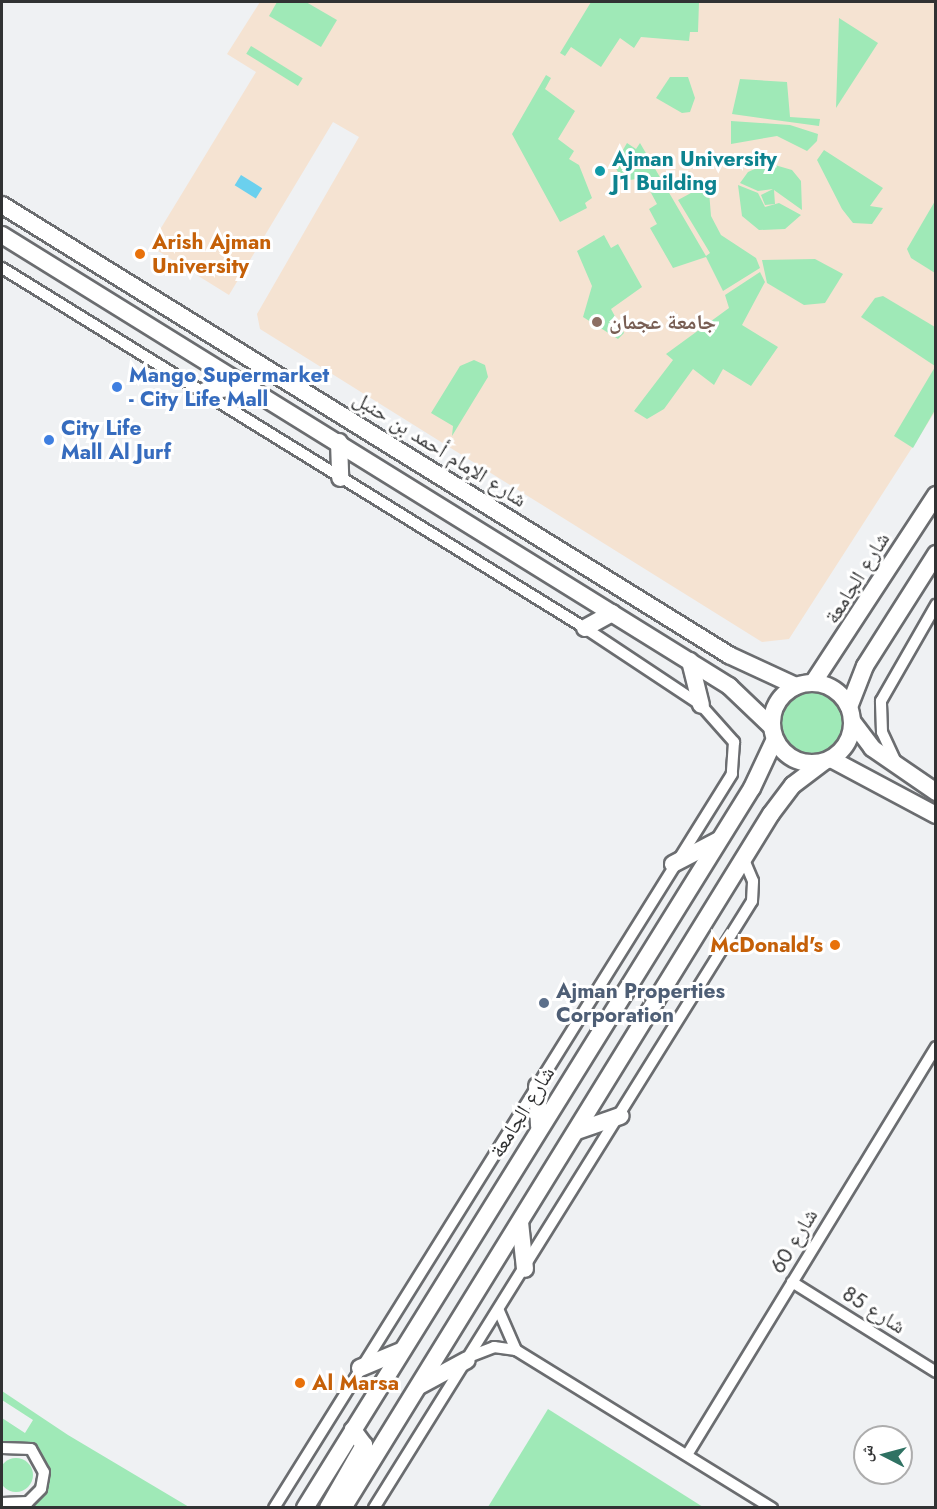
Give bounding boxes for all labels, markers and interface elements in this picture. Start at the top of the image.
place label: Ajman University J1 Building [612,146,777,196]
marker: Ajman University J1 Building [593,164,607,178]
place label: Arish Ajman University [152,229,271,279]
marker: Arish Ajman University [133,247,147,261]
place label: جامعة عجمان [609,309,716,335]
marker: جامعة عجمان [590,315,604,329]
place label: Mango Supermarket - City Life Mall [129,362,329,412]
marker: Mango Supermarket - City Life Mall [110,380,124,394]
street label: شارع الإمام أحمد بن حنبل [349,386,531,512]
place label: City Life Mall Al Jurf [61,415,171,465]
marker: City Life Mall Al Jurf [42,433,56,447]
street label: شارع الجامعة [819,528,895,628]
place label: McDonald's [710,932,823,958]
marker: McDonald's [828,938,842,952]
place label: Ajman Properties Corporation [556,978,725,1028]
marker: Ajman Properties Corporation [537,996,551,1010]
street label: شارع الجامعة [484,1062,560,1162]
street label: شارع 60 [765,1204,823,1278]
street label: شارع 85 [838,1281,910,1339]
place label: Al Marsa [312,1370,399,1396]
marker: Al Marsa [293,1376,307,1390]
north arrow [853,1425,913,1485]
text: ش [854,1444,879,1463]

